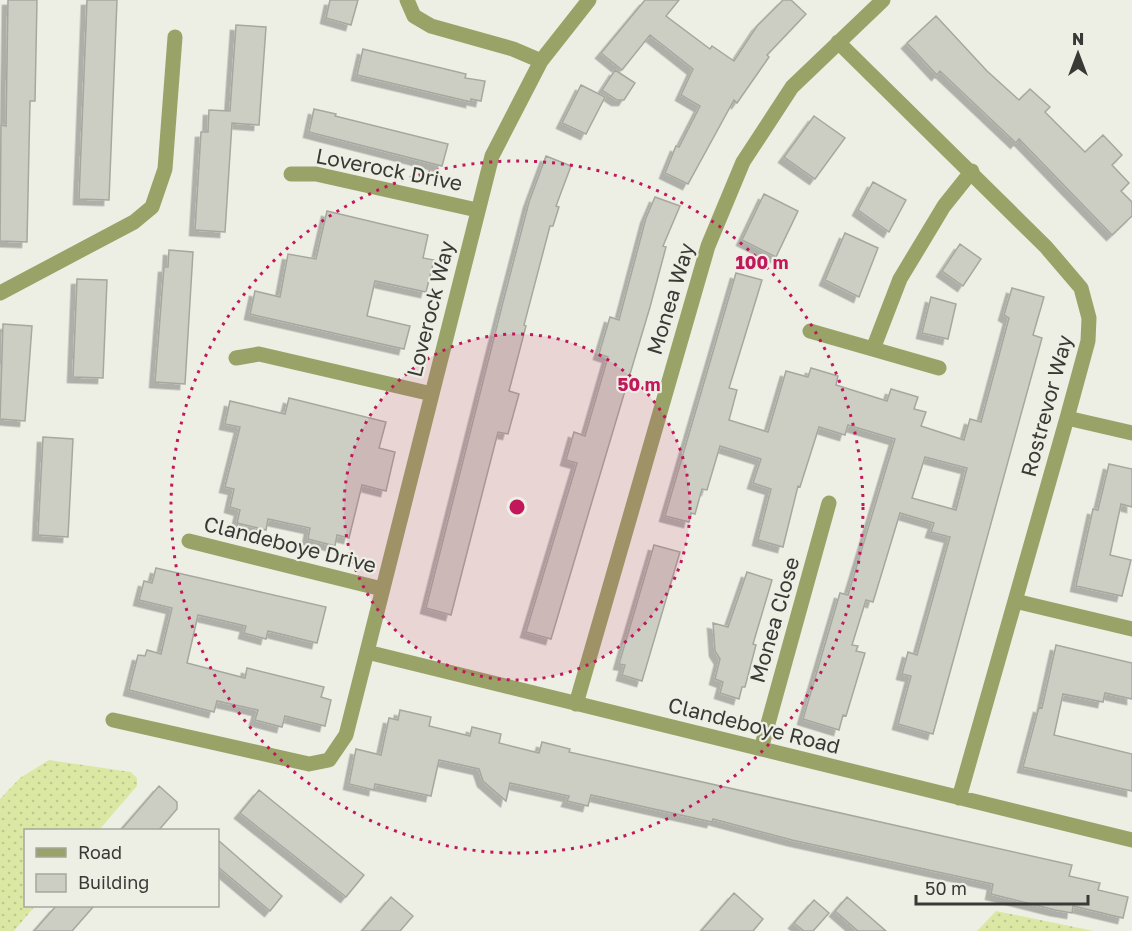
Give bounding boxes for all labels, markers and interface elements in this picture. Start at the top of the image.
north arrow [1048,24,1108,84]
text: N [1072,29,1084,49]
street label: Loverock Drive [314,142,465,196]
street label: Loverock Way [401,238,460,379]
street label: Monea Way [641,240,699,358]
text: 100 m [736,251,788,273]
street label: Rostrevor Way [1015,332,1078,480]
text: 50 m [618,373,660,395]
centre of rings [507,497,527,517]
street label: Clandeboye Drive [201,510,379,578]
street label: Monea Close [744,554,804,686]
street label: Clandeboye Road [666,691,843,759]
legend [24,829,219,907]
text: Road [78,841,122,863]
scale bar [916,868,1088,906]
text: Building [78,871,149,893]
text: 50 m [925,877,967,899]

